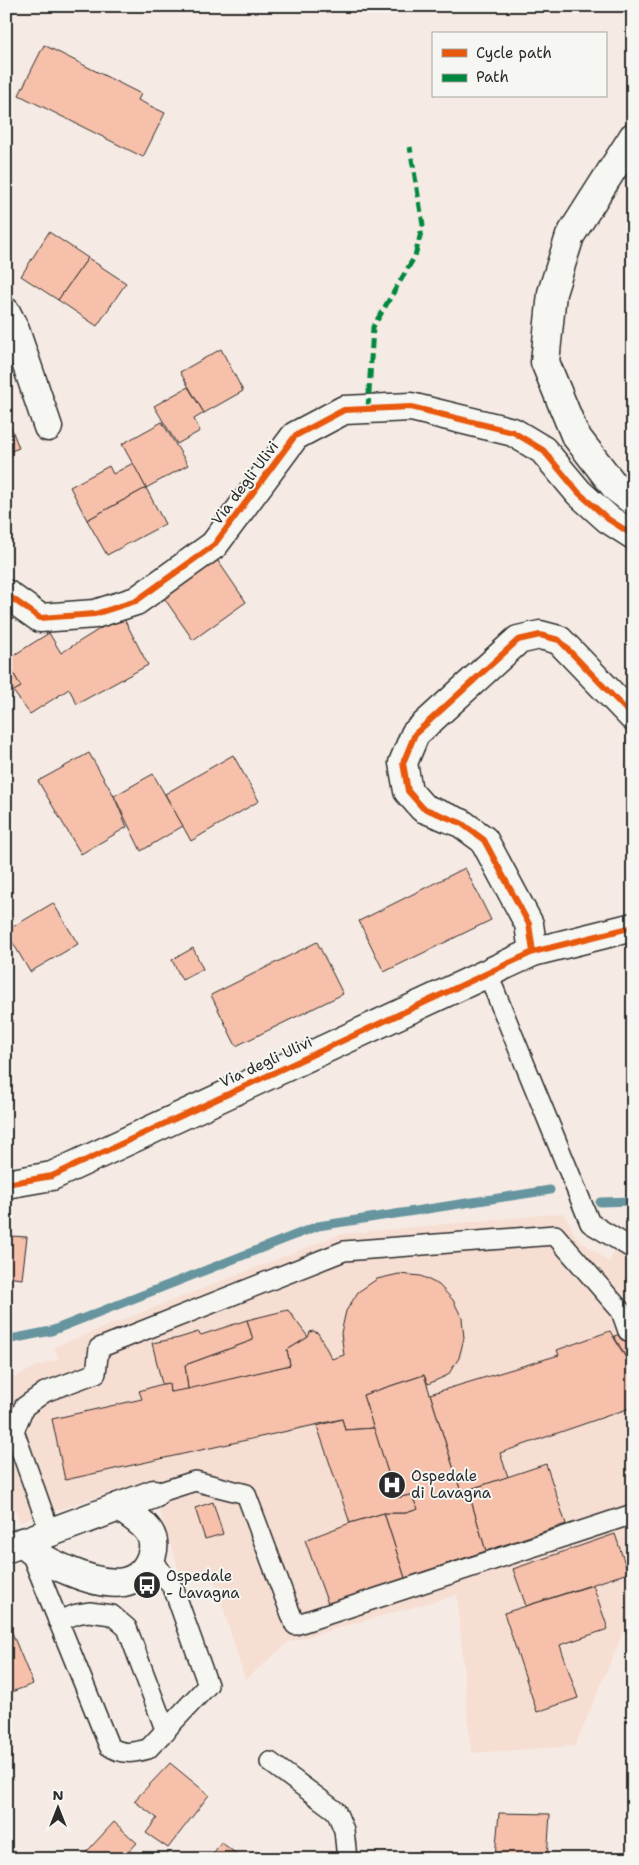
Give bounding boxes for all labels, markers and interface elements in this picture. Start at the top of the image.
legend [432,32,606,98]
text: Cycle path [476,43,552,63]
text: Path [476,67,509,87]
street label: Via degli Ulivi [207,437,283,529]
street label: Via degli Ulivi [216,1032,316,1092]
place label: Ospedale di Lavagna [411,1466,492,1503]
hospital icon: Ospedale di Lavagna [377,1470,407,1500]
place label: Ospedale - Lavagna [166,1566,240,1603]
bus stop icon: Ospedale - Lavagna [132,1570,162,1600]
north arrow [32,1782,82,1832]
text: N [52,1786,64,1804]

